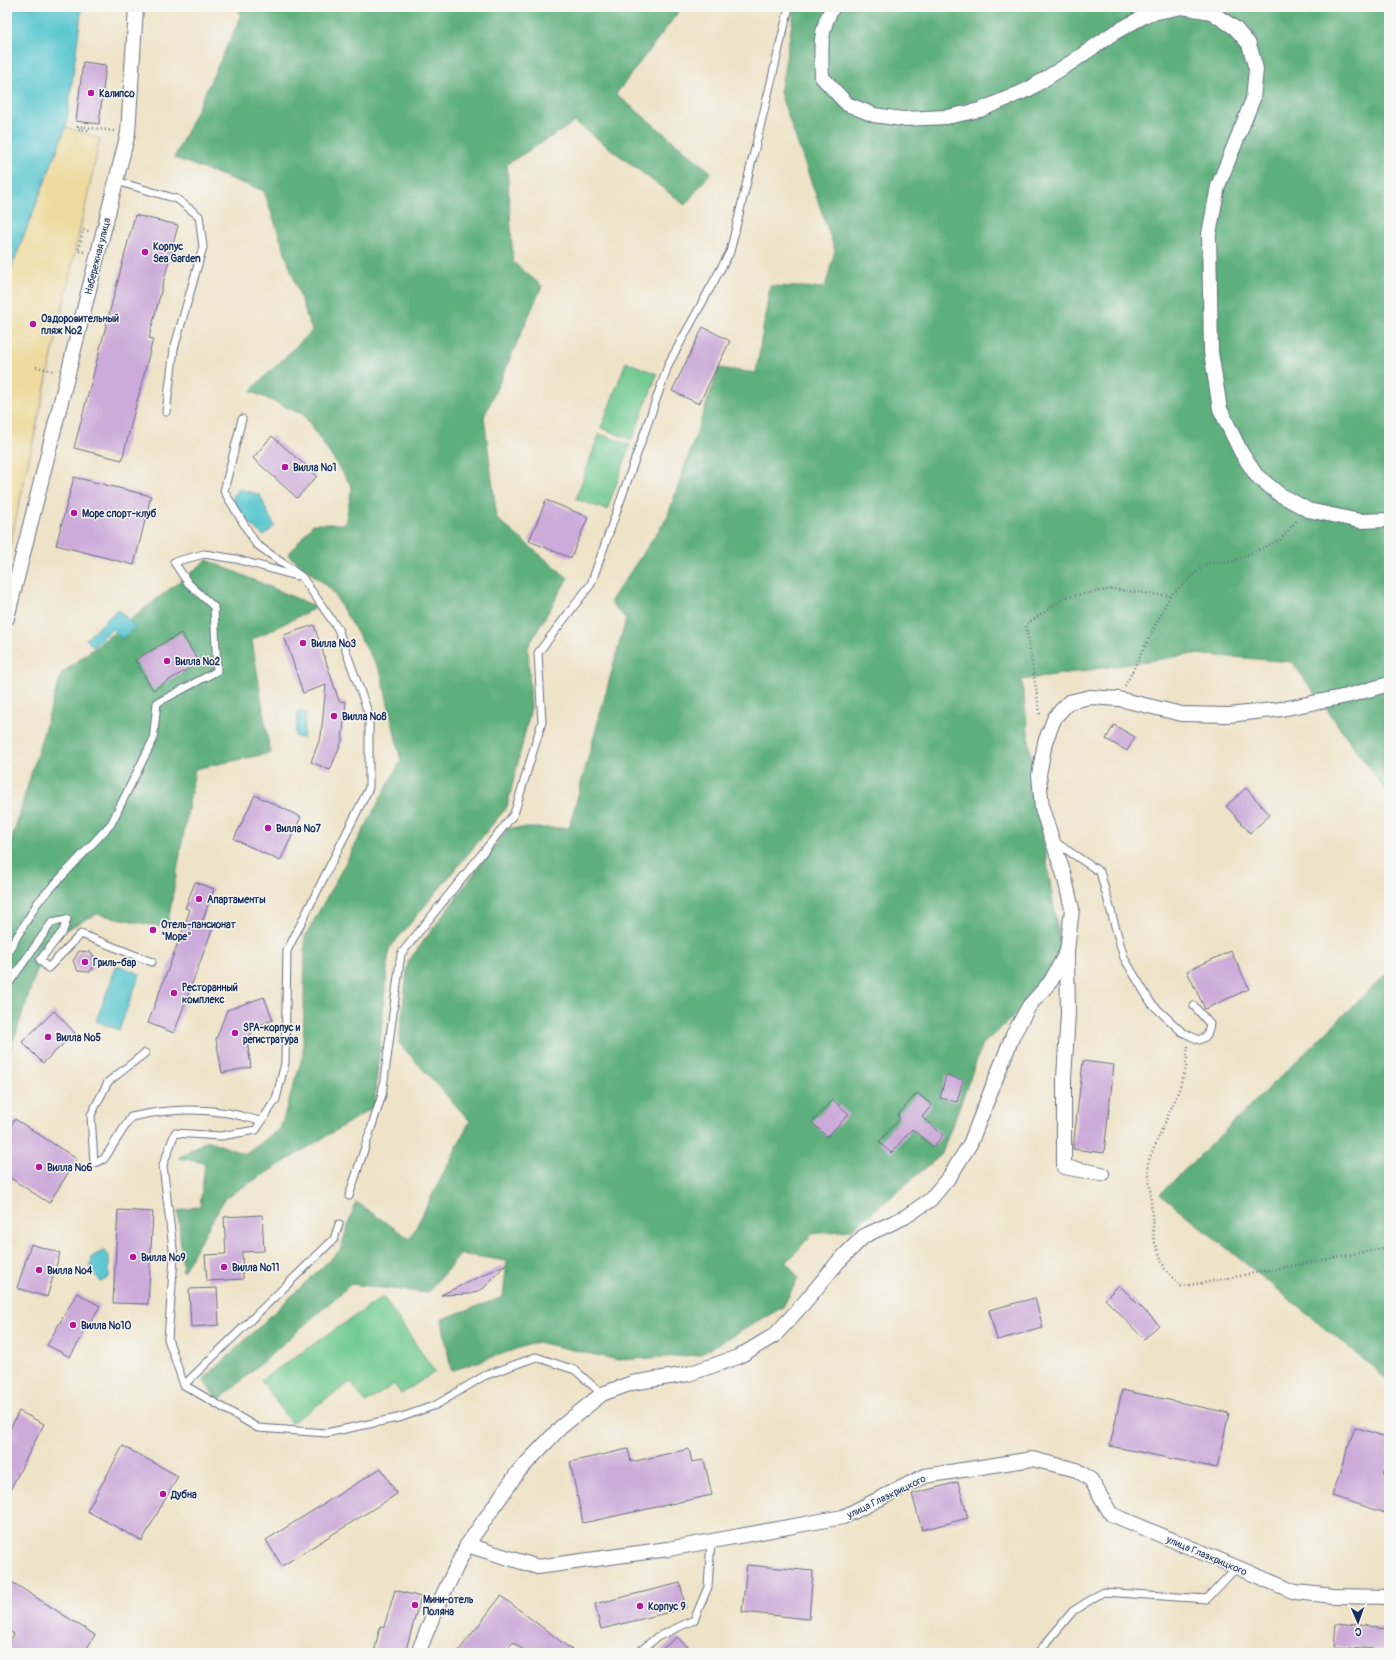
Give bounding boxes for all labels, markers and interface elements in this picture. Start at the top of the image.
marker: Калипсо [86,88,96,98]
place label: Калипсо [99,88,135,100]
street label: Набережная улица [83,216,113,296]
place label: Корпус Sea Garden [153,241,201,265]
marker: Корпус Sea Garden [140,247,150,257]
place label: Оздоровительный пляж №2 [41,313,119,337]
marker: Оздоровительный пляж №2 [28,319,38,329]
marker: Вилла №1 [280,462,290,472]
place label: Вилла №1 [293,462,337,474]
marker: Море спорт-клуб [69,508,79,518]
place label: Море спорт-клуб [82,508,157,520]
marker: Вилла №3 [298,638,308,648]
place label: Вилла №3 [311,638,357,650]
marker: Вилла №2 [162,656,172,666]
place label: Вилла №2 [175,656,221,668]
marker: Вилла №8 [329,711,339,721]
place label: Вилла №8 [342,711,387,723]
marker: Вилла №7 [263,823,273,833]
place label: Вилла №7 [276,823,322,835]
marker: Апартаменты [194,894,204,904]
place label: Апартаменты [207,894,266,906]
place label: Отель-пансионат "Море" [161,919,237,943]
marker: Отель-пансионат "Море" [148,925,158,935]
marker: Гриль-бар [80,957,90,967]
place label: Гриль-бар [93,957,136,969]
place label: Ресторанный комплекс [182,982,238,1006]
marker: Ресторанный комплекс [169,988,179,998]
place label: SPA-корпус и регистратура [243,1022,301,1046]
marker: SPA-корпус и регистратура [230,1028,240,1038]
marker: Вилла №5 [43,1032,53,1042]
place label: Вилла №5 [56,1032,102,1044]
marker: Вилла №6 [34,1162,44,1172]
place label: Вилла №6 [47,1162,93,1174]
marker: Вилла №9 [128,1252,138,1262]
place label: Вилла №9 [141,1252,186,1264]
marker: Вилла №11 [219,1262,229,1272]
place label: Вилла №11 [232,1262,279,1274]
marker: Вилла №4 [34,1265,44,1275]
place label: Вилла №4 [47,1265,93,1277]
marker: Вилла №10 [68,1320,78,1330]
place label: Вилла №10 [81,1320,131,1332]
street label: улица Глазкрицкого [844,1472,929,1522]
marker: Дубна [158,1489,168,1499]
place label: Дубна [170,1489,197,1501]
street label: улица Глазкрицкого [1164,1533,1249,1579]
place label: Мини-отель Поляна [423,1594,474,1618]
marker: Мини-отель Поляна [410,1600,420,1610]
marker: Корпус 9 [635,1601,645,1611]
place label: Корпус 9 [648,1601,686,1613]
north arrow [1338,1602,1378,1642]
text: С [1355,1625,1362,1638]

